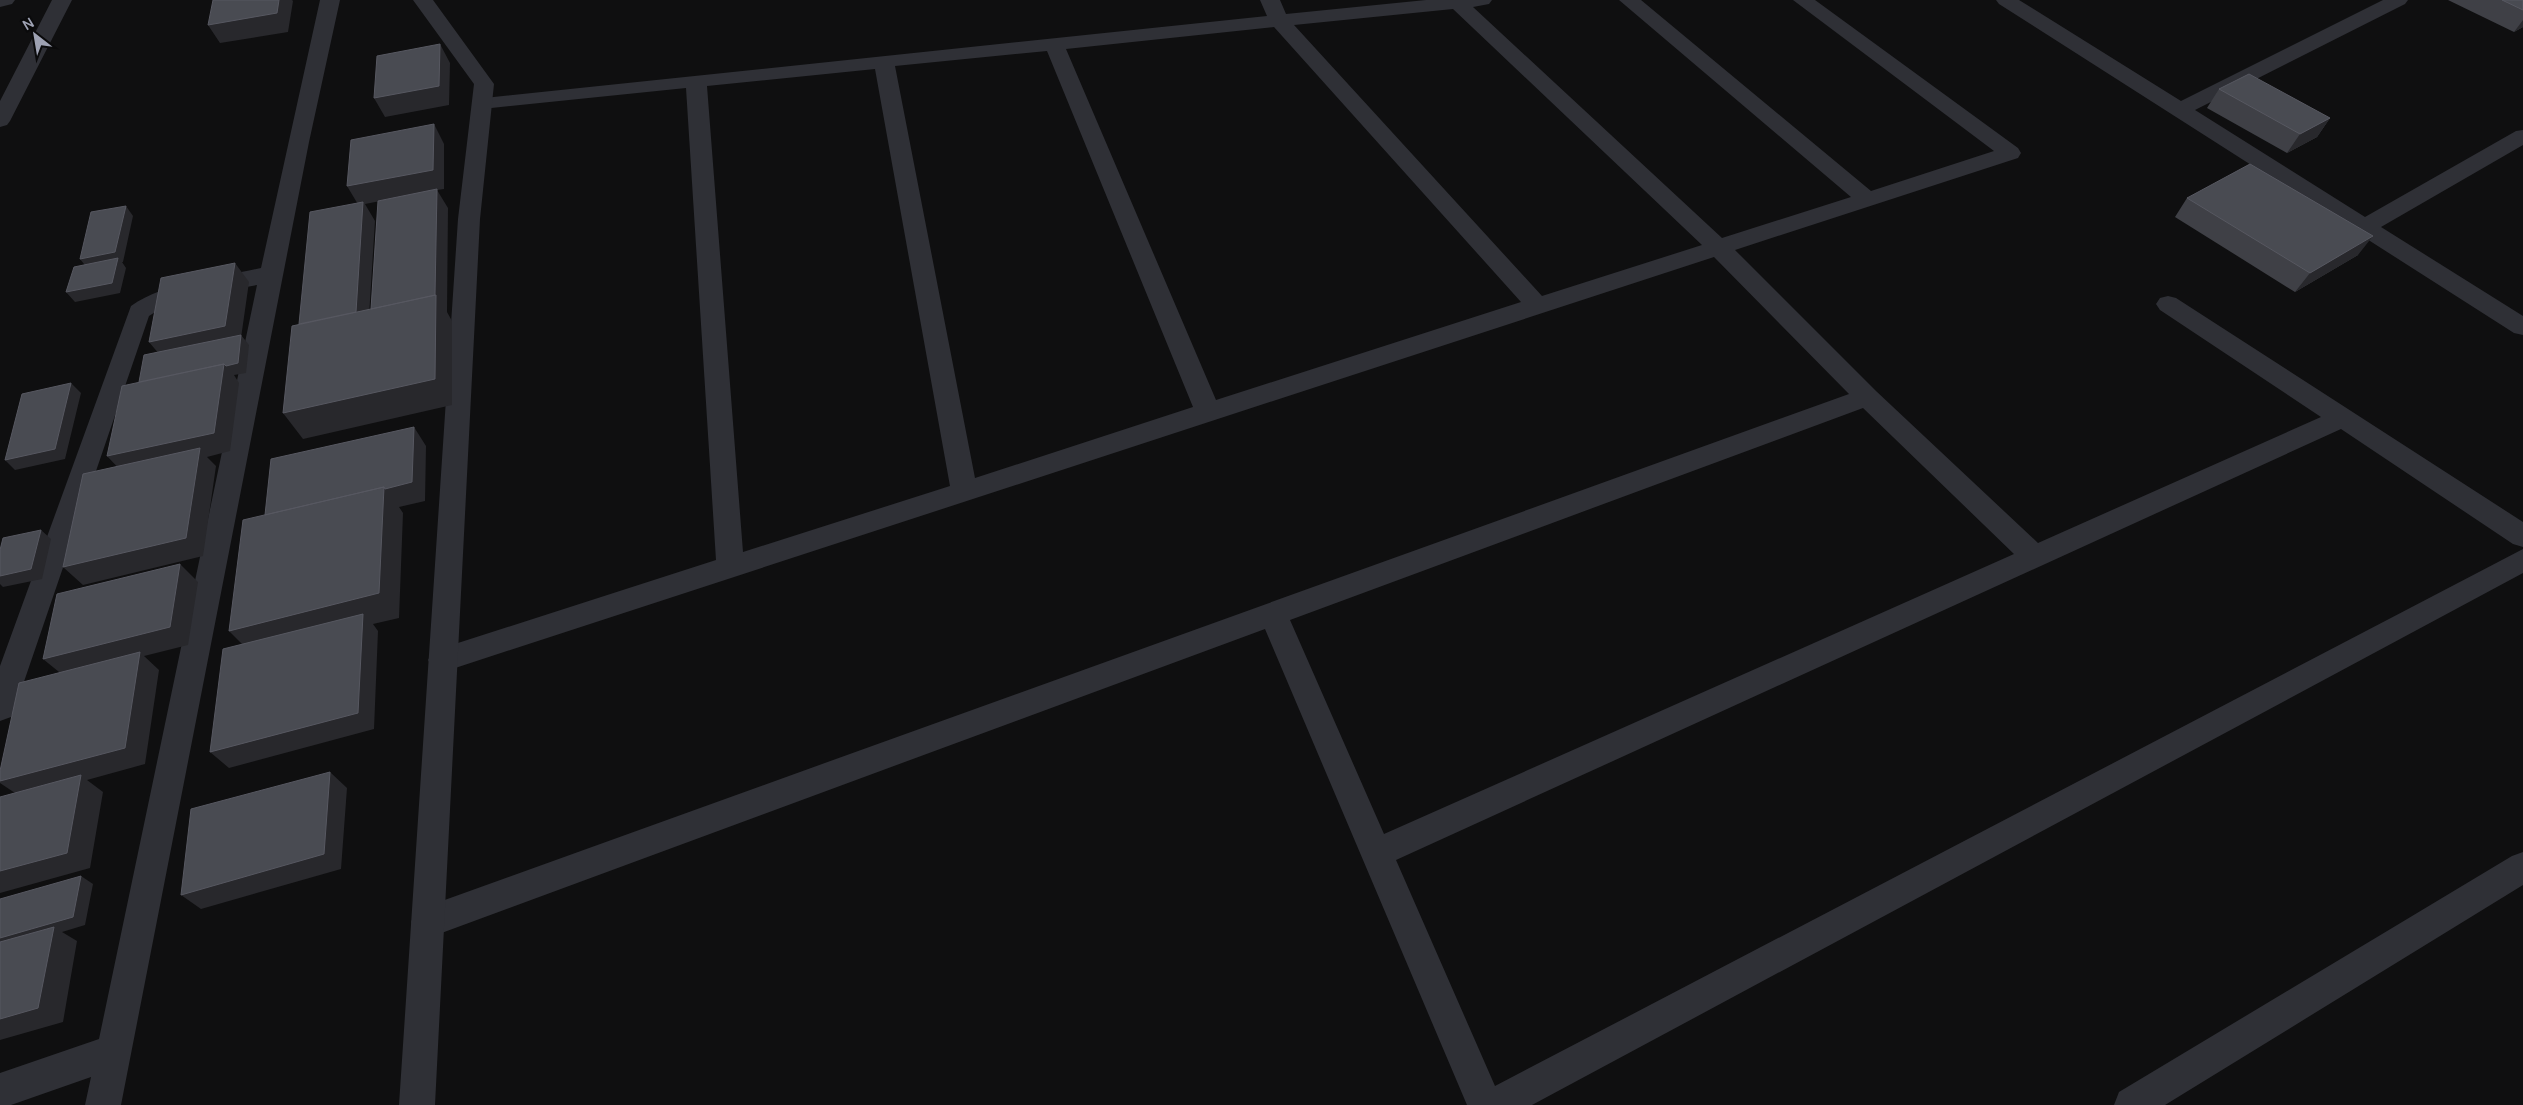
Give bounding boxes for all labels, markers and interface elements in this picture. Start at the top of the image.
north arrow [10,10,60,60]
text: N [19,13,37,34]

